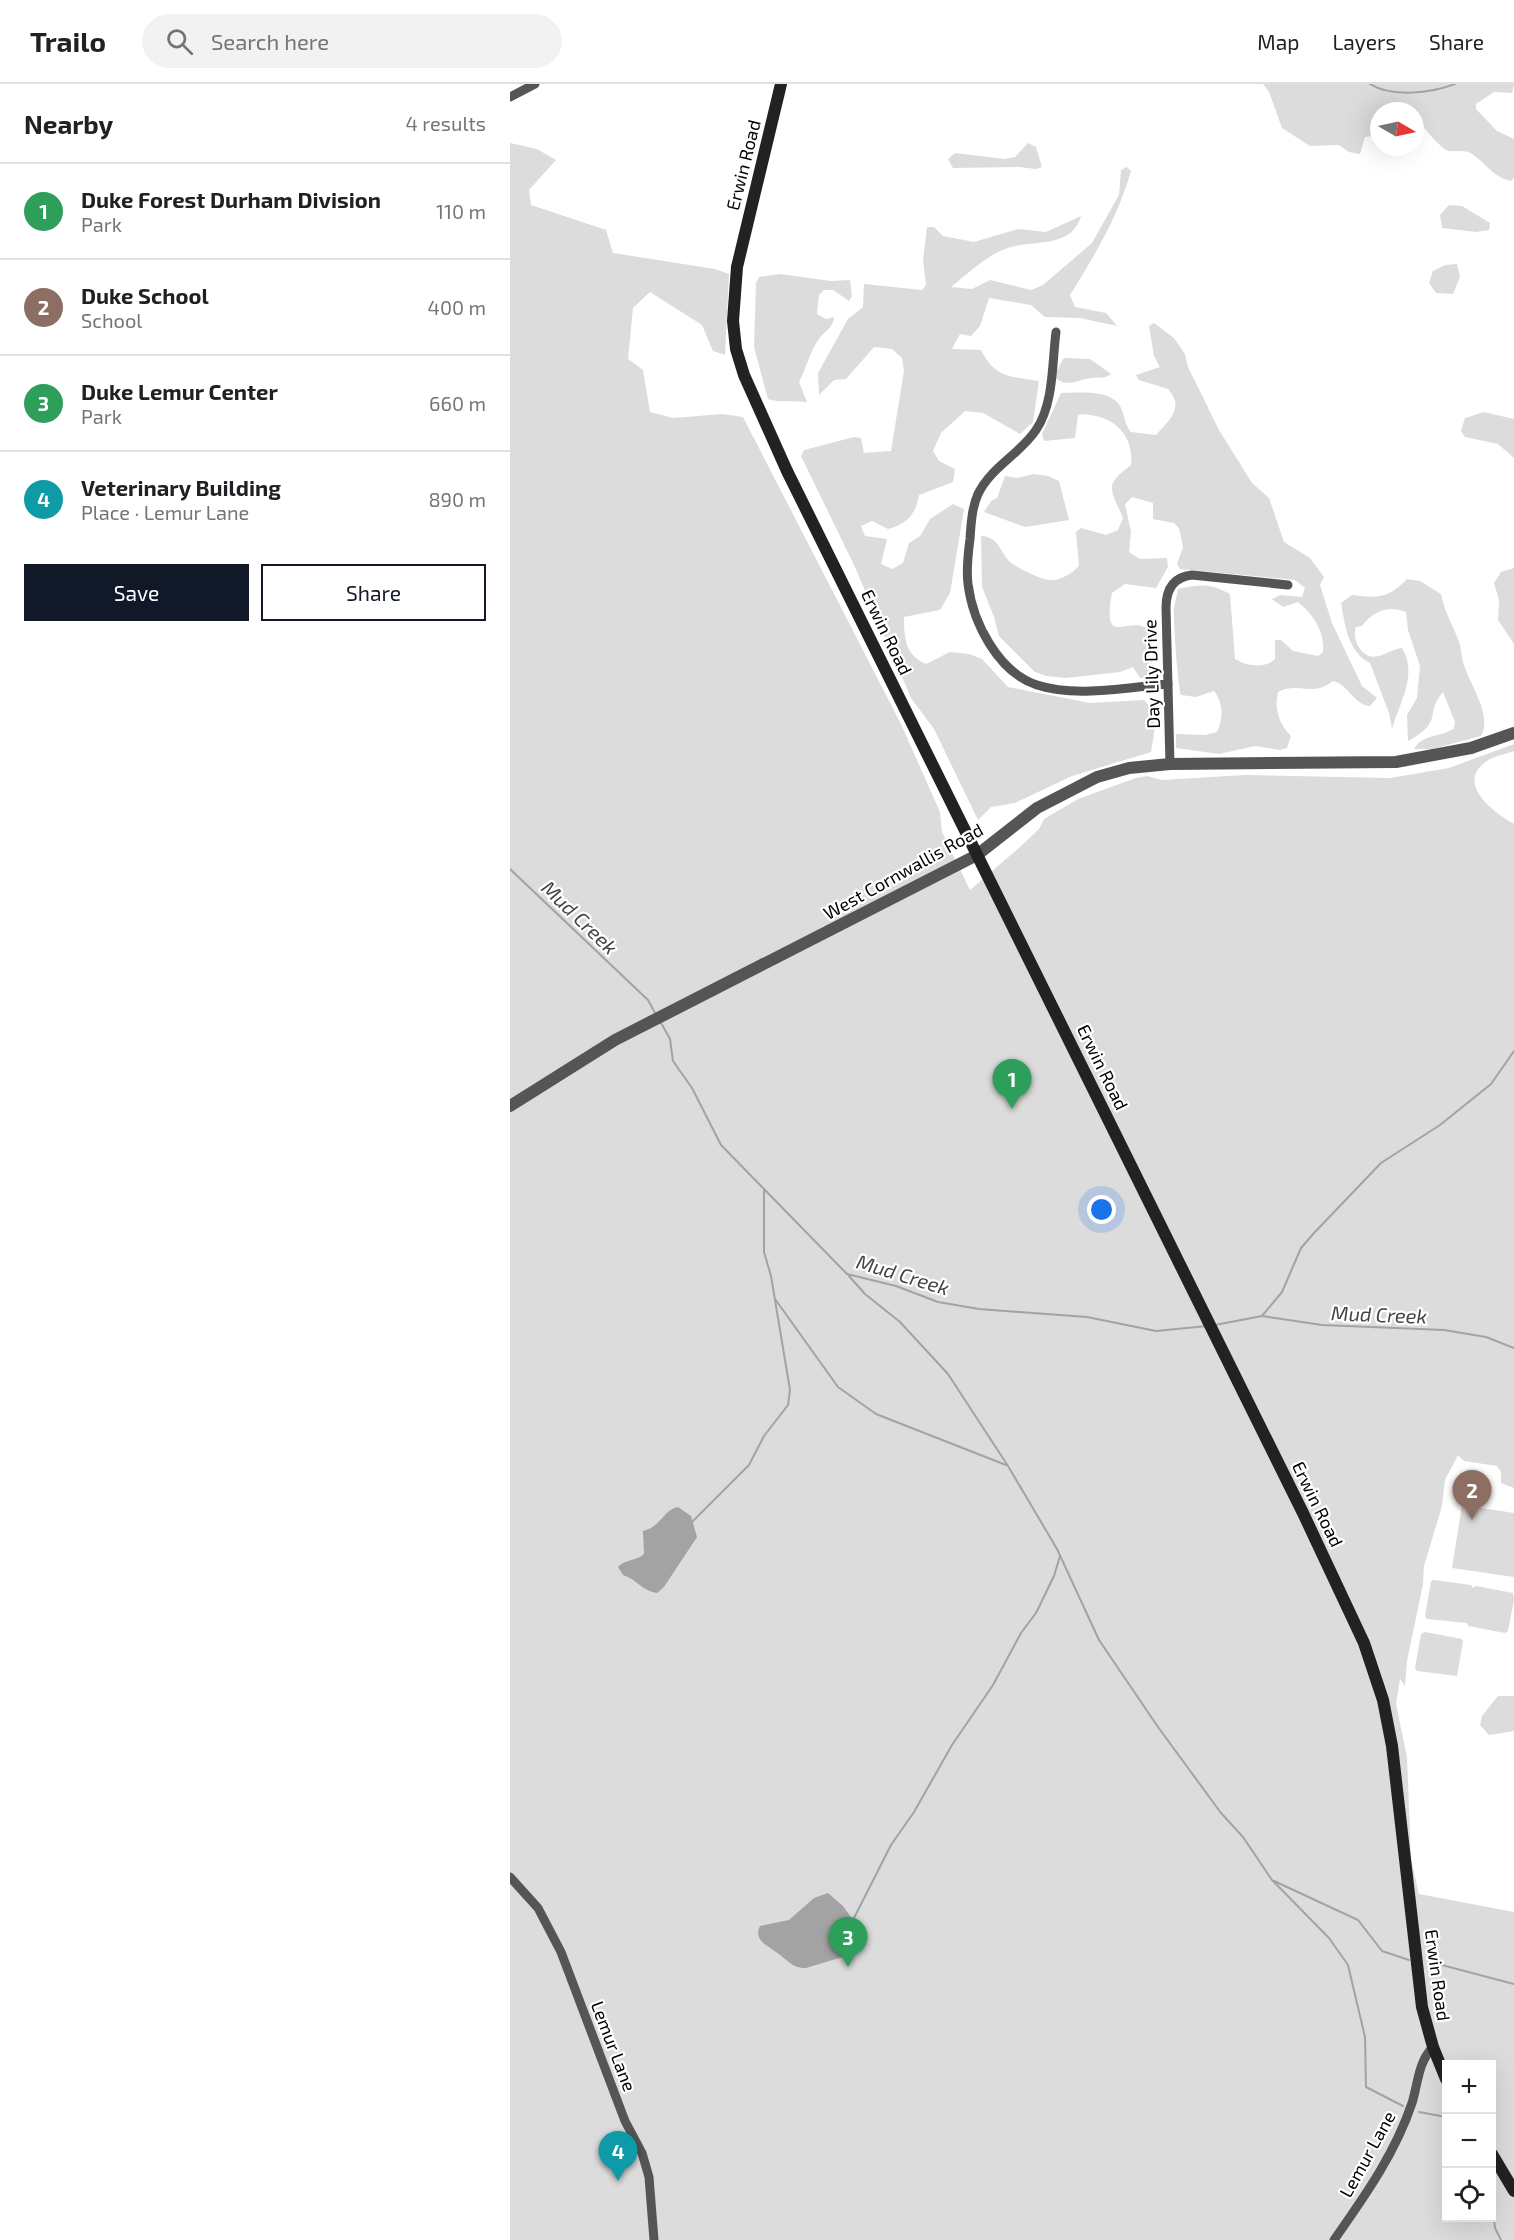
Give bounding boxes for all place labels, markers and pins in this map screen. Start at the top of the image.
pin: 1 [992,1060,1032,1109]
pin: 2 [1452,1470,1492,1520]
pin: 3 [828,1918,868,1967]
pin: 4 [598,2132,638,2181]

